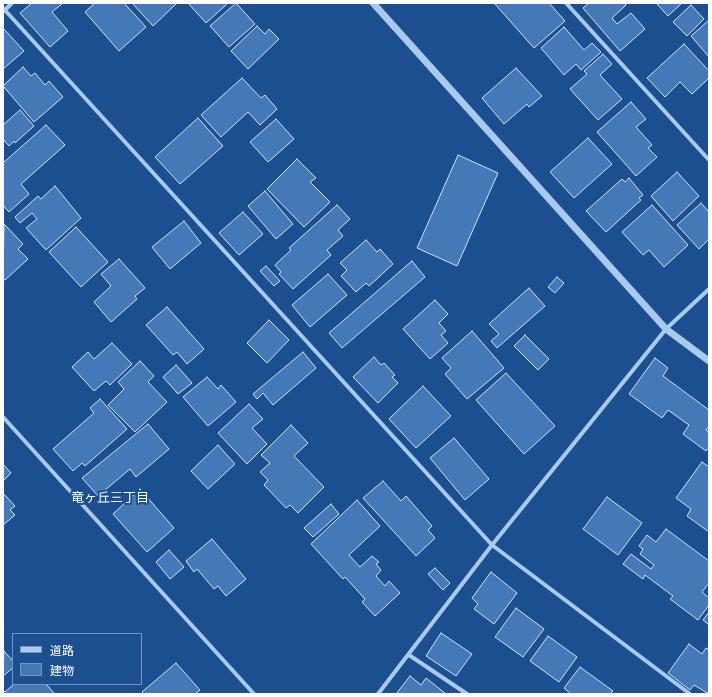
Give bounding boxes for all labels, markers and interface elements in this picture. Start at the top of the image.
district label: 竜ヶ丘三丁目 [71,490,149,506]
legend [12,633,142,685]
text: 道路 [50,644,74,658]
text: 建物 [50,664,74,678]

